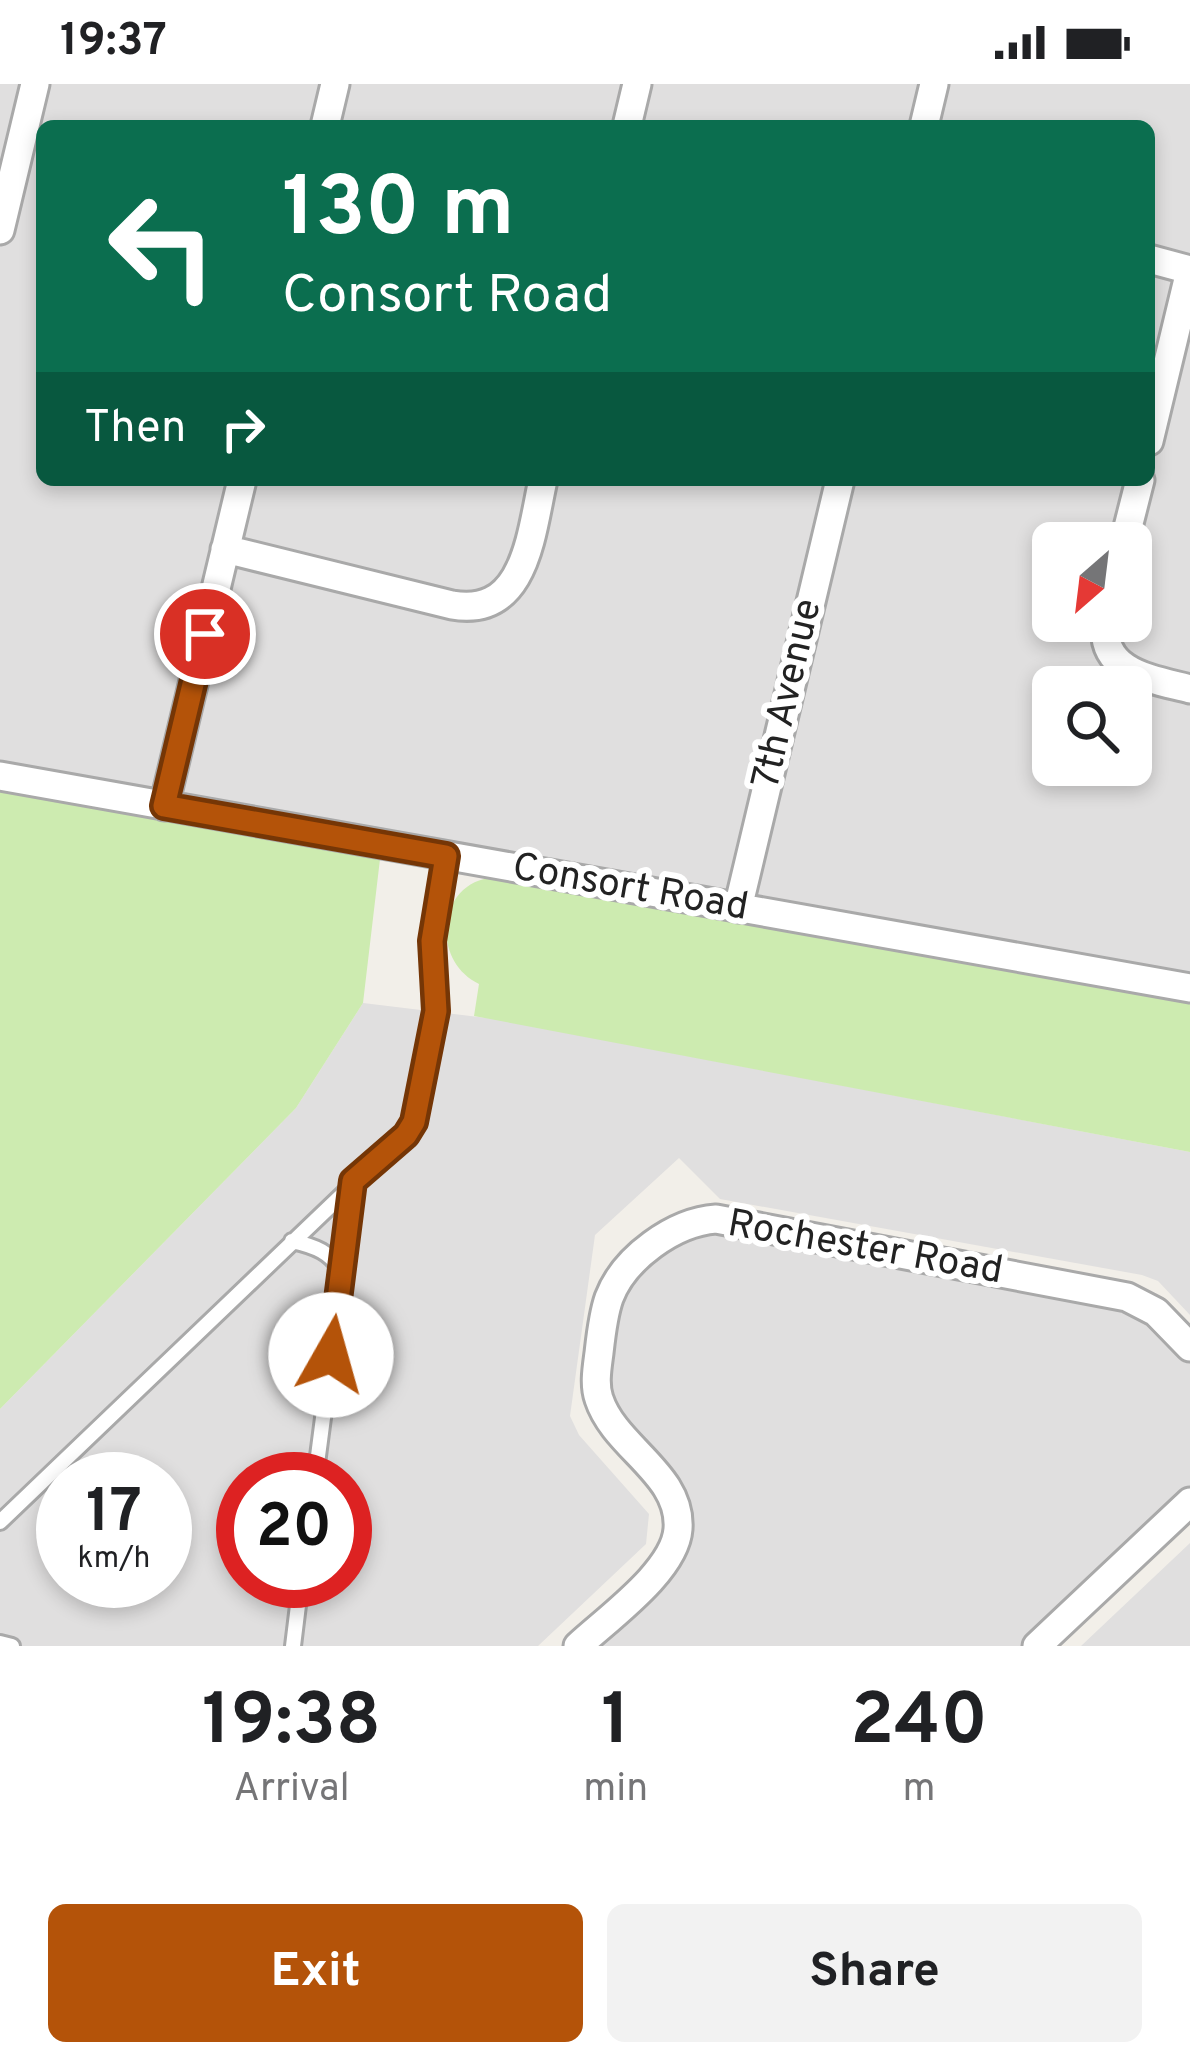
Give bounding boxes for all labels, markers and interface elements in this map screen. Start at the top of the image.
text: 19:37 [60,14,167,71]
text: 130 m [282,159,514,265]
icon: left [84,168,240,324]
text: Consort Road [282,263,612,332]
icon: right [210,396,276,462]
text: Then [84,401,186,458]
north arrow [1032,522,1152,642]
map controls [1032,522,1152,786]
pin [154,583,256,685]
street label: 7th Avenue [743,594,835,794]
icon: arrive [172,601,238,667]
button: search [1032,666,1152,786]
street label: Consort Road [508,844,752,934]
street label: Rochester Road [724,1201,1006,1297]
position arrow [268,1292,394,1418]
speed limit sign: 20 [216,1452,372,1608]
text: 17 [86,1477,142,1553]
text: km/h [78,1541,150,1578]
text: 19:38 [202,1678,381,1770]
text: 1 [601,1678,630,1770]
text: 240 [850,1678,988,1770]
text: Arrival [233,1766,350,1815]
text: min [583,1766,648,1815]
text: m [903,1766,936,1815]
button: Exit [48,1904,583,2042]
button: Share [607,1904,1142,2042]

